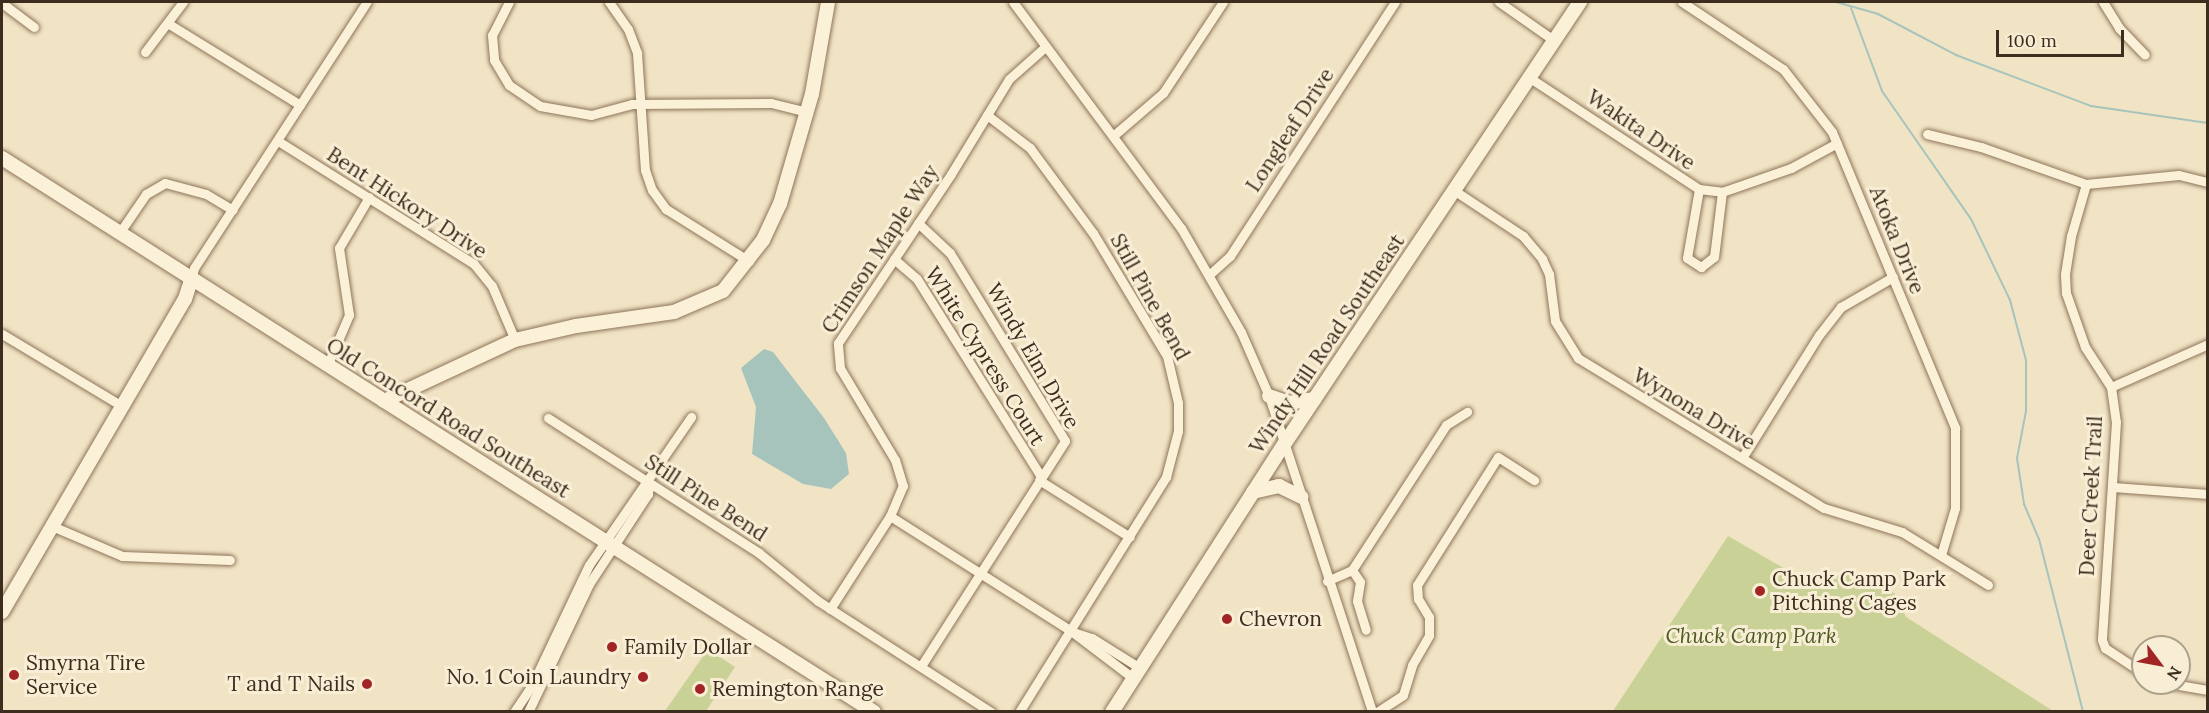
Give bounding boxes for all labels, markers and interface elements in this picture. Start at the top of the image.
scale bar [1999,18,2126,56]
text: 100 m [2007,29,2057,52]
street label: Longleaf Drive [1241,63,1339,197]
street label: Wakita Drive [1582,84,1700,176]
street label: Bent Hickory Drive [322,142,492,264]
street label: Crimson Maple Way [816,160,944,338]
street label: Atoka Drive [1864,183,1930,297]
street label: Still Pine Bend [1105,229,1195,365]
street label: Windy Hill Road Southeast [1244,230,1410,458]
street label: White Cypress Court [920,262,1050,450]
street label: Windy Elm Drive [981,279,1085,433]
street label: Old Concord Road Southeast [322,333,574,503]
street label: Wynona Drive [1628,363,1760,455]
street label: Deer Creek Trail [2074,415,2108,577]
street label: Still Pine Bend [640,449,772,547]
place label: Chuck Camp Park Pitching Cages [1772,566,1946,616]
marker: Chuck Camp Park Pitching Cages [1753,584,1767,598]
place label: Chevron [1239,606,1322,632]
marker: Chevron [1220,612,1234,626]
park label: Chuck Camp Park [1665,623,1837,649]
place label: Family Dollar [624,634,752,660]
north arrow [2131,635,2191,695]
marker: Family Dollar [605,640,619,654]
place label: Smyrna Tire Service [26,650,145,700]
text: N [2163,663,2186,684]
place label: No. 1 Coin Laundry [446,664,631,690]
marker: Smyrna Tire Service [7,668,21,682]
marker: No. 1 Coin Laundry [636,670,650,684]
place label: T and T Nails [227,671,355,697]
place label: Remington Range [712,676,884,702]
marker: T and T Nails [360,677,374,691]
marker: Remington Range [693,682,707,696]

